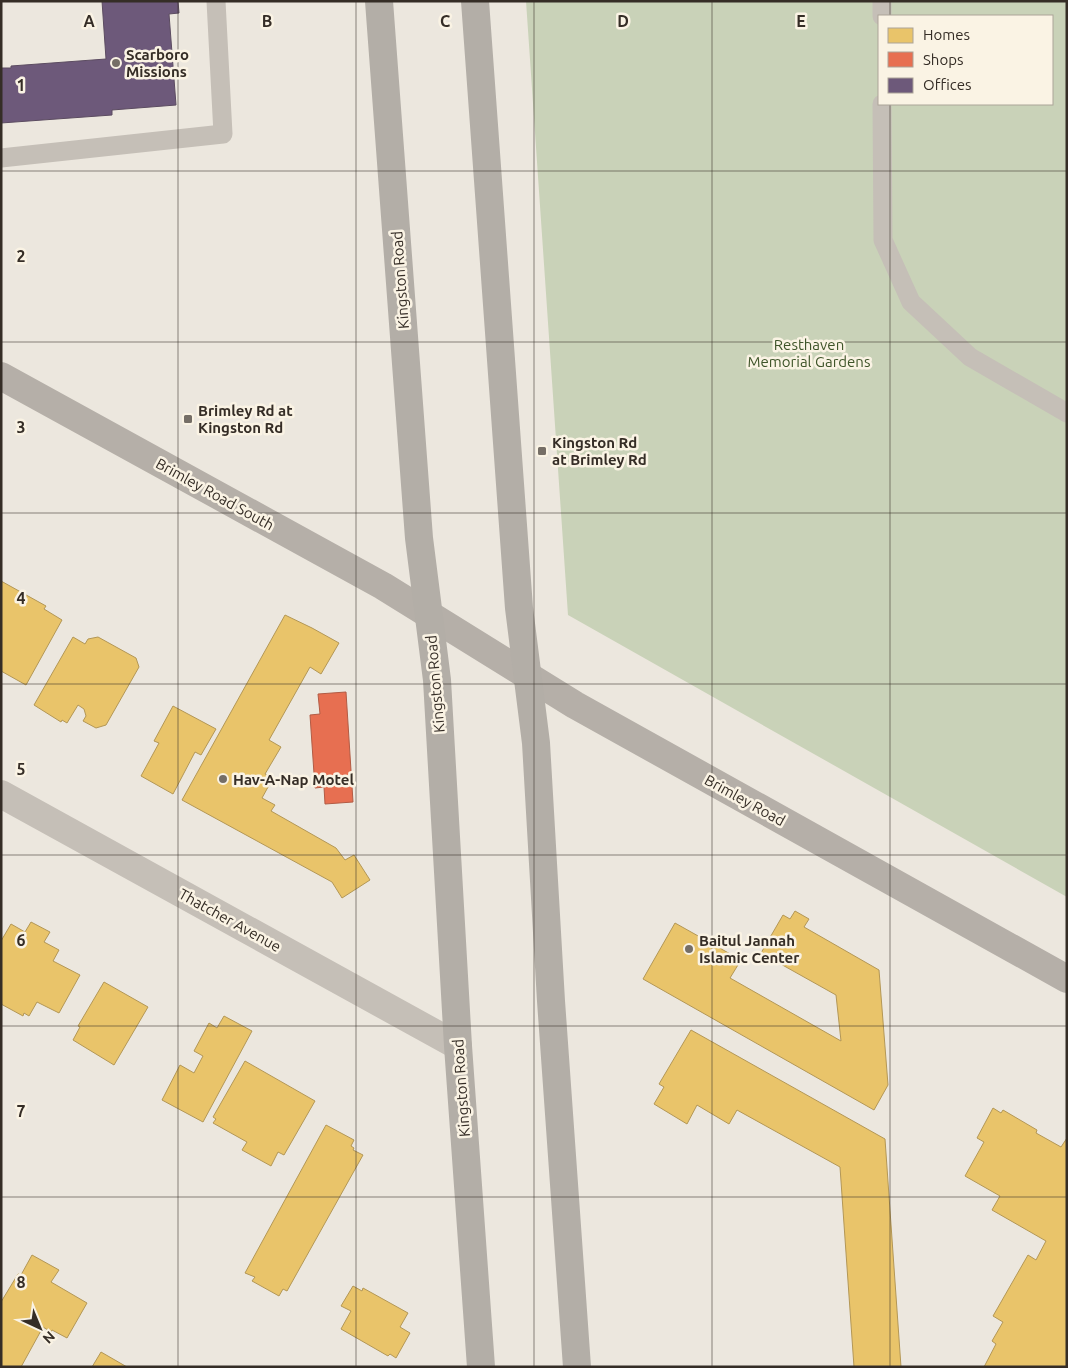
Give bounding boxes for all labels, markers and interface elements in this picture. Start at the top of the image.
text: A [83,12,95,30]
text: B [262,12,272,30]
text: C [440,12,450,30]
text: D [617,12,629,30]
text: E [796,12,806,30]
legend [878,15,1053,105]
text: Homes [923,26,970,43]
place label: Scarboro Missions [126,46,189,80]
text: Shops [923,51,964,68]
marker: Scarboro Missions [110,57,122,69]
text: 1 [16,76,26,94]
text: Offices [923,76,971,93]
street label: Kingston Road [388,231,412,329]
text: 2 [16,247,26,265]
park label: Resthaven Memorial Gardens [748,336,870,370]
place label: Brimley Rd at Kingston Rd [198,402,293,436]
marker: Brimley Rd at Kingston Rd [182,413,194,425]
text: 3 [16,418,26,436]
place label: Kingston Rd at Brimley Rd [552,434,647,468]
marker: Kingston Rd at Brimley Rd [536,445,548,457]
street label: Brimley Road South [153,454,277,534]
text: 4 [16,589,26,607]
street label: Kingston Road [422,634,448,734]
text: 5 [16,760,26,778]
place label: Hav-A-Nap Motel [233,771,354,788]
street label: Brimley Road [702,771,788,829]
marker: Hav-A-Nap Motel [217,773,229,785]
street label: Thatcher Avenue [176,885,284,955]
text: 6 [16,931,26,949]
place label: Baitul Jannah Islamic Center [699,932,800,966]
marker: Baitul Jannah Islamic Center [683,943,695,955]
street label: Kingston Road [449,1039,473,1137]
text: 7 [16,1102,26,1120]
text: 8 [16,1273,26,1291]
north arrow [15,1303,65,1353]
text: N [40,1328,58,1347]

